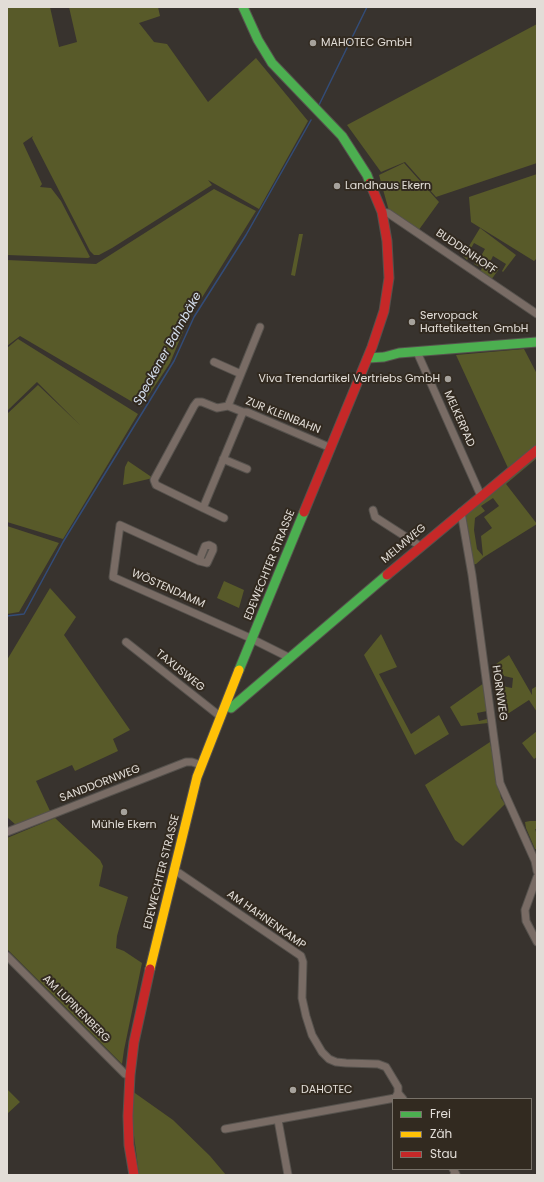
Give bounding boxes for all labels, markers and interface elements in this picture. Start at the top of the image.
place label: MAHOTEC GmbH [321,36,412,50]
marker: MAHOTEC GmbH [308,38,318,48]
place label: Landhaus Ekern [345,179,431,193]
marker: Landhaus Ekern [332,181,342,191]
street label: BUDDENHOFF [433,227,499,277]
water label: Speckener Bahnbäke [131,290,205,408]
place label: Servopack Haftetiketten GmbH [420,309,528,335]
marker: Servopack Haftetiketten GmbH [407,317,417,327]
place label: Viva Trendartikel Vertriebs GmbH [259,372,440,386]
marker: Viva Trendartikel Vertriebs GmbH [443,374,453,384]
street label: MELKERPAD [441,389,477,449]
street label: ZUR KLEINBAHN [243,395,323,437]
street label: EDEWECHTER STRASSE [242,508,298,622]
street label: MELMWEG [379,522,429,566]
street label: WÖSTENDAMM [129,567,207,611]
street label: TAXUSWEG [153,647,207,695]
street label: HORNWEG [489,665,509,721]
street label: SANDDORNWEG [58,763,142,805]
marker: Mühle Ekern [119,807,129,817]
street label: EDEWECHTER STRASSE [141,813,183,931]
place label: Mühle Ekern [91,818,157,832]
street label: AM HAHNENKAMP [224,888,308,952]
street label: AM LUPINENBERG [40,973,112,1045]
place label: DAHOTEC [301,1083,353,1097]
marker: DAHOTEC [288,1085,298,1095]
legend [392,1098,532,1170]
text: Frei [430,1105,451,1122]
text: Zäh [430,1125,452,1142]
text: Stau [430,1145,457,1162]

